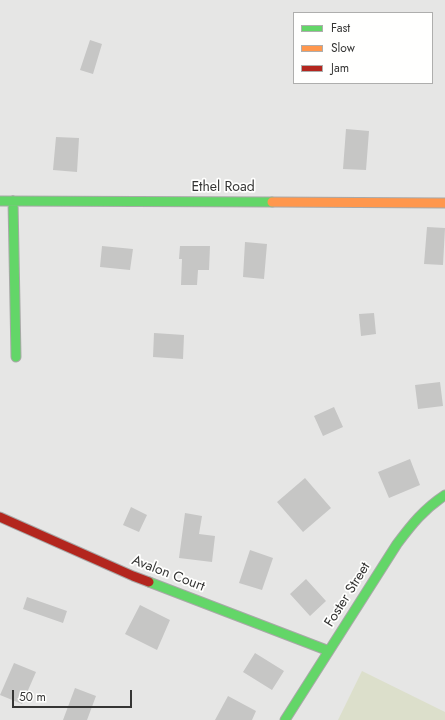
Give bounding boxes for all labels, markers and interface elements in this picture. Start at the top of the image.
legend [293,12,433,84]
text: Fast [331,19,350,37]
text: Slow [331,39,355,57]
text: Jam [331,59,349,77]
street label: Ethel Road [191,180,255,196]
street label: Avalon Court [129,552,207,596]
street label: Foster Street [322,560,374,630]
scale bar [14,682,134,708]
text: 50 m [19,688,46,706]

